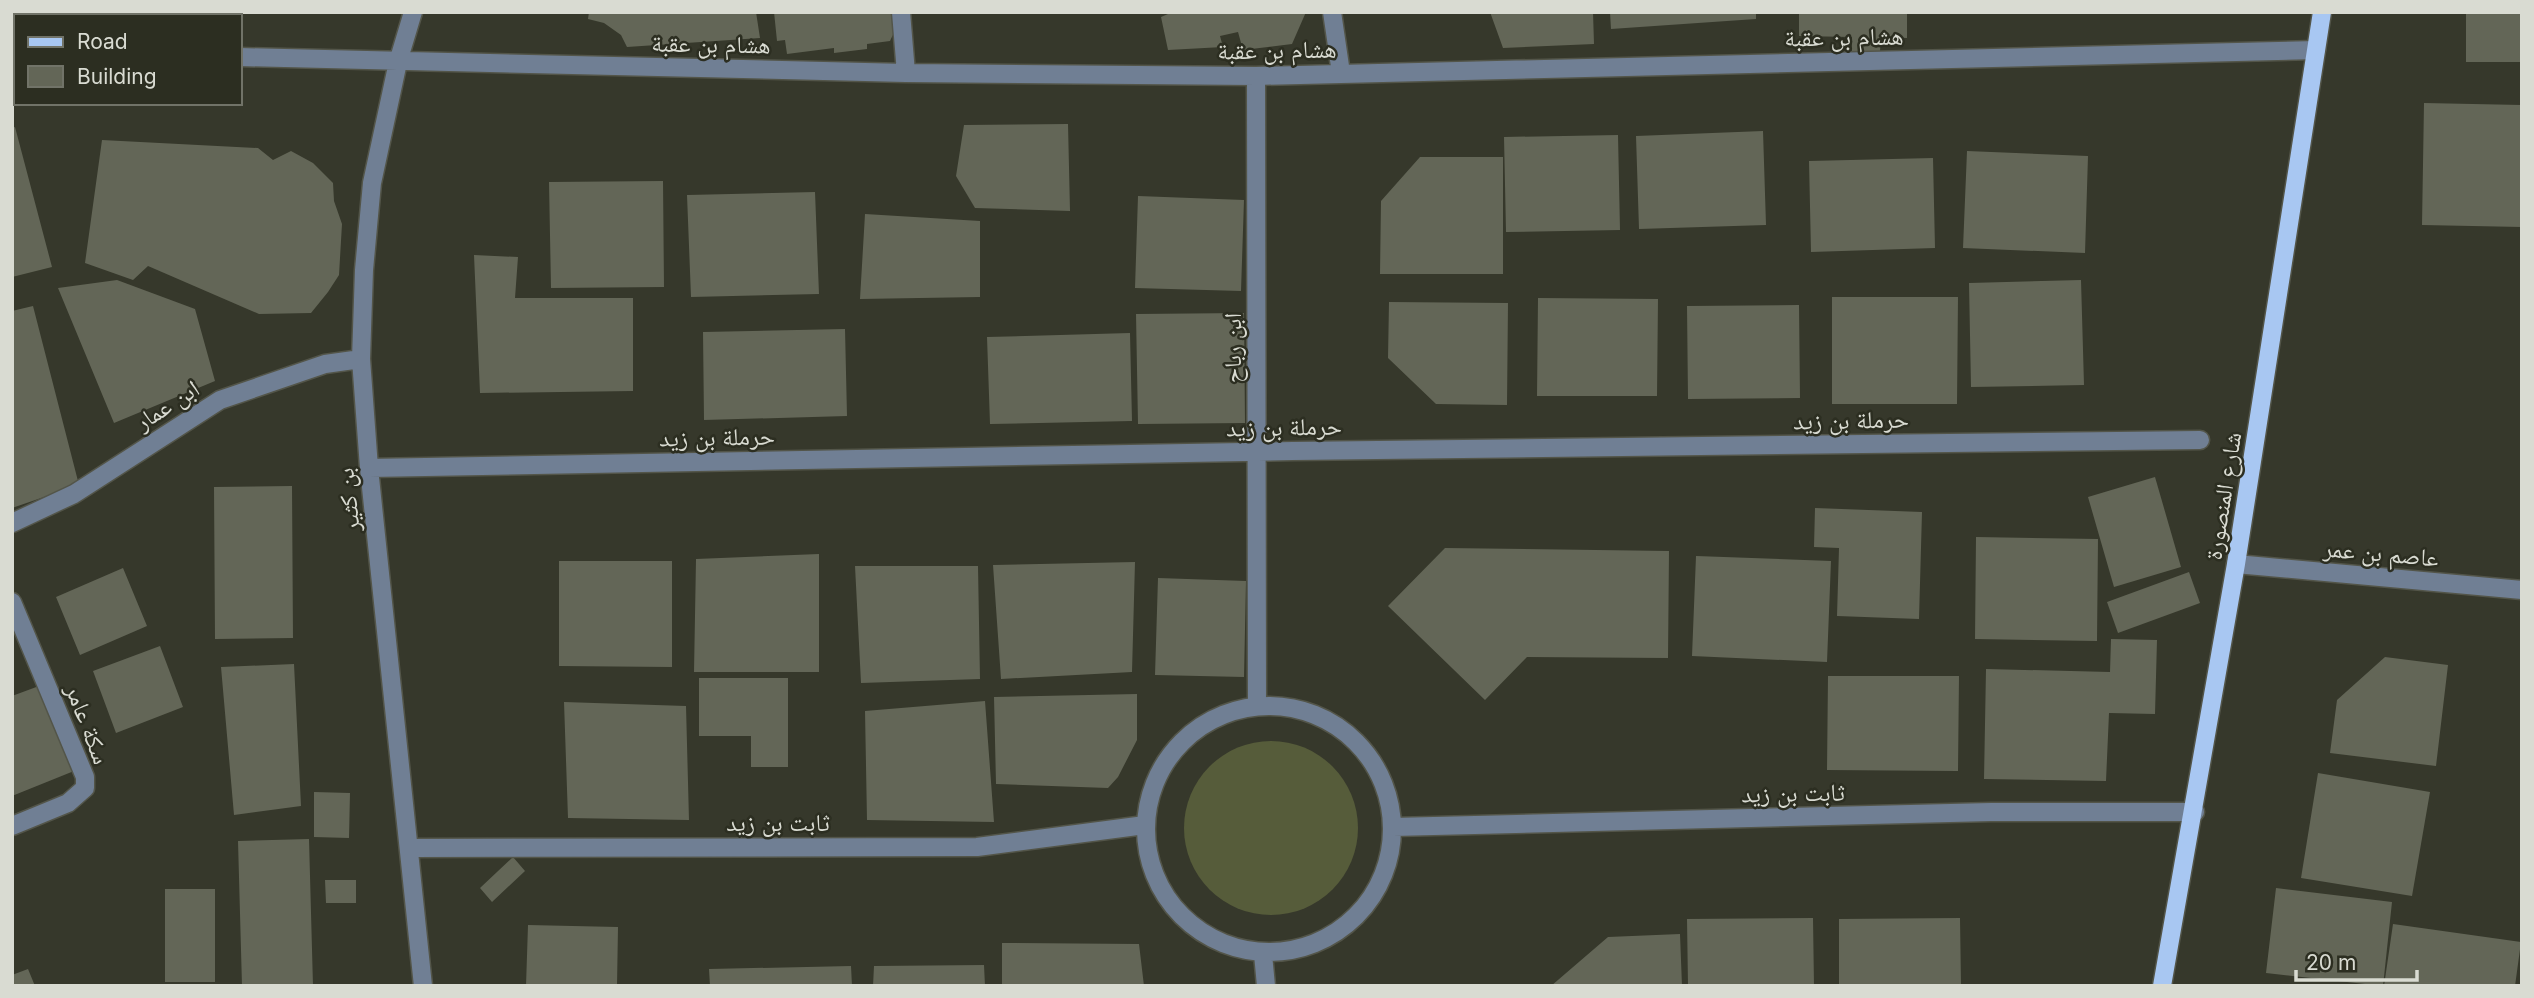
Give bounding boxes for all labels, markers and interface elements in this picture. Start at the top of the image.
legend [14,14,242,105]
street label: هشام بن عقبة [1784,21,1904,55]
street label: هشام بن عقبة [651,28,771,62]
text: Road [77,29,128,54]
street label: هشام بن عقبة [1217,34,1337,68]
text: Building [77,64,157,89]
street label: ابن رباح [1218,313,1248,383]
street label: ابن عمار [129,374,204,437]
street label: حرملة بن زيد [1793,404,1909,436]
street label: حرملة بن زيد [1226,411,1342,443]
street label: حرملة بن زيد [659,421,775,453]
street label: شارع المنصورة [2199,430,2248,562]
street label: بن كثير [330,466,366,534]
street label: عاصم بن عمر [2321,533,2440,574]
street label: سكة عامر [59,679,116,768]
street label: ثابت بن زيد [1741,778,1845,808]
street label: ثابت بن زيد [726,808,830,837]
scale bar [2296,939,2417,983]
text: 20 m [2306,950,2356,975]

